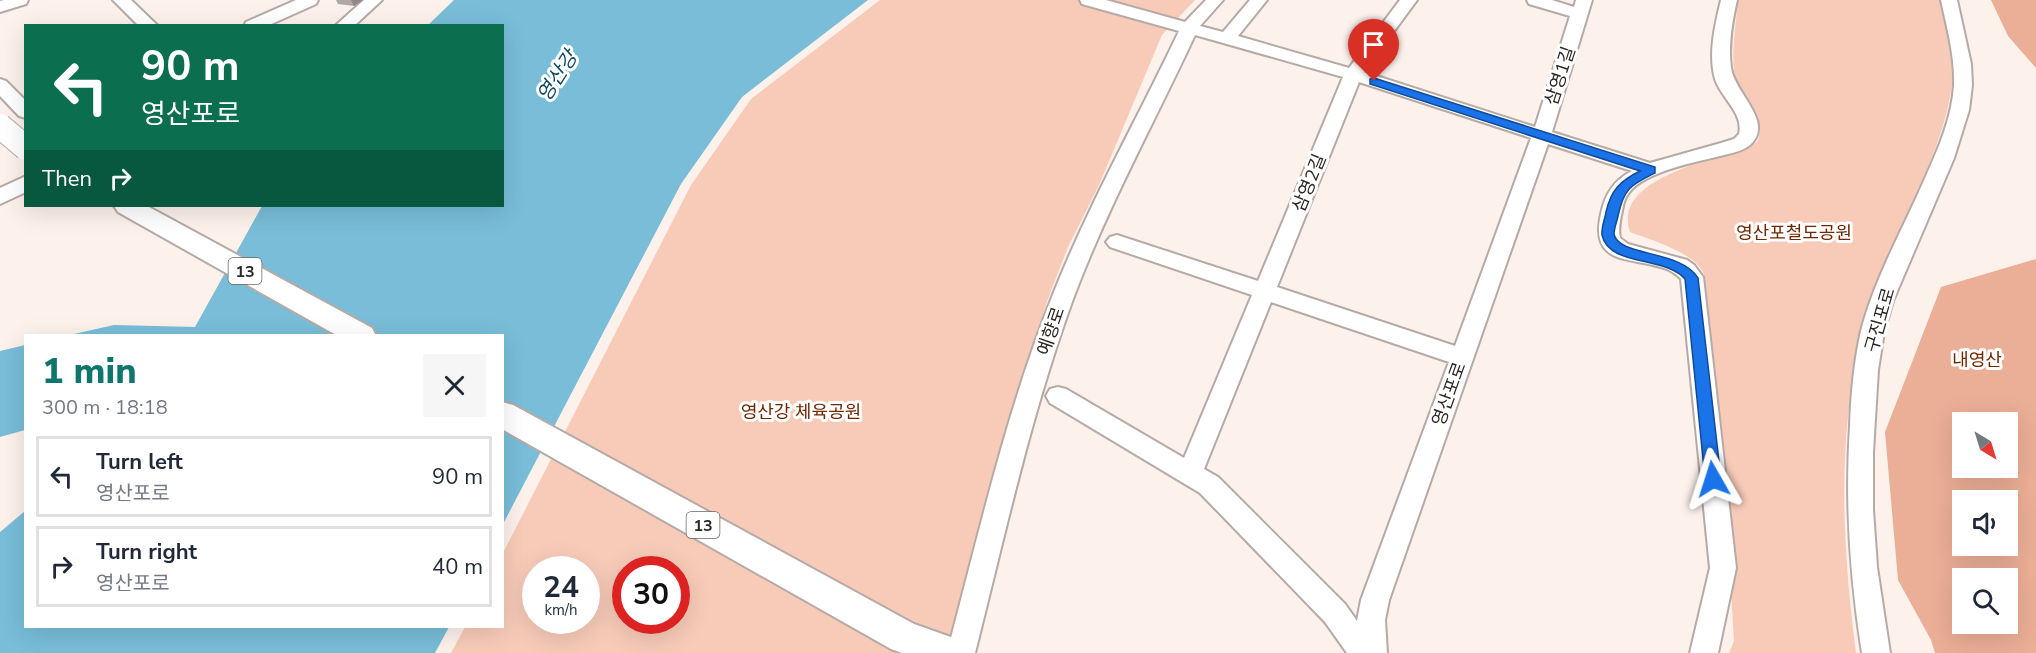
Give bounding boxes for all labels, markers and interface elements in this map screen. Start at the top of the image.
pin [1348,19,1399,81]
icon: arrive [1357,28,1390,61]
text: 90 m [141,38,240,95]
water label: 영산강 [531,44,585,107]
street label: 삼영1길 [1539,44,1581,108]
icon: left [42,48,120,126]
text: 영산포로 [141,96,240,133]
street label: 삼영2길 [1287,150,1331,216]
icon: right [104,162,137,195]
text: Then [42,164,92,194]
park label: 영산포철도공원 [1736,221,1852,245]
road number: 13 [228,258,262,284]
street label: 구진포로 [1859,285,1901,355]
street label: 예향로 [1032,304,1070,358]
text: 1 min [42,347,137,396]
park label: 내영산 [1952,348,2002,372]
button: close [423,354,486,417]
street label: 영산포로 [1426,359,1472,429]
text: 300 m · 18:18 [42,394,168,421]
park label: 영산강 체육공원 [741,400,861,424]
north arrow [1952,412,2018,478]
map controls [1952,412,2018,634]
text: Turn left [96,447,183,477]
position arrow [1681,447,1745,511]
icon: left [45,460,78,493]
text: 90 m [432,462,483,492]
text: 영산포로 [96,480,170,507]
button: sound [1952,490,2018,556]
road number: 13 [686,512,720,538]
text: Turn right [96,537,197,567]
icon: right [45,550,78,583]
text: 40 m [432,552,483,582]
speed limit sign: 30 [612,556,690,634]
text: 24 [543,567,579,608]
button: search [1952,568,2018,634]
text: 영산포로 [96,570,170,597]
text: km/h [544,600,578,620]

